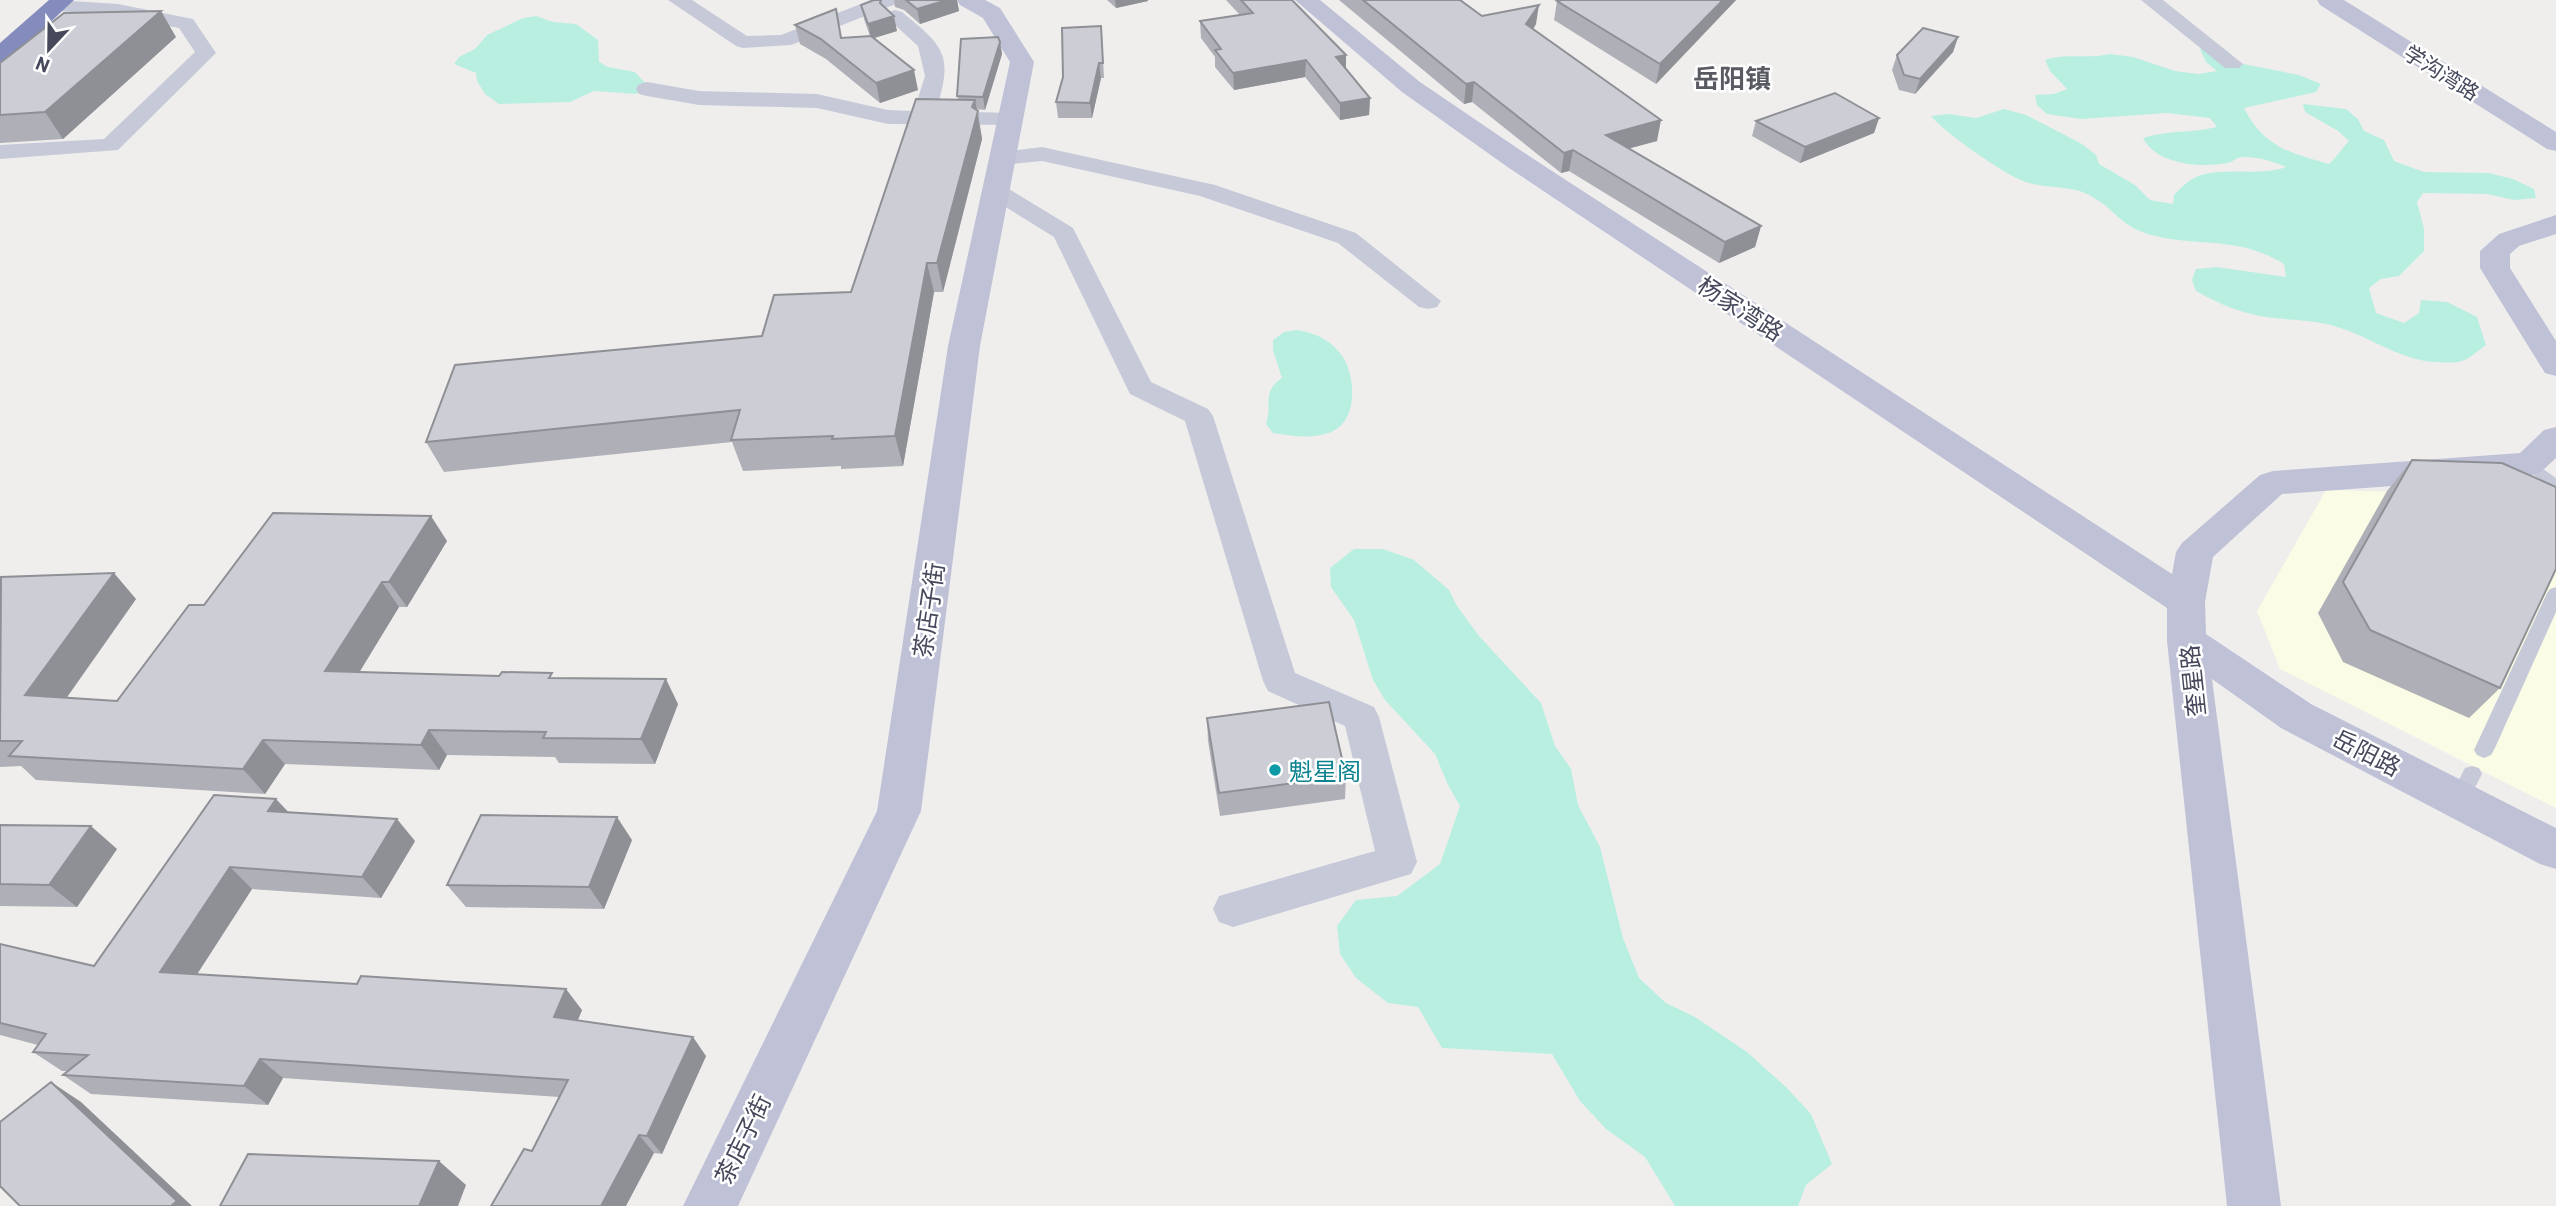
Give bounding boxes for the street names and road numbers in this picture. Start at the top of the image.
street label: 学沟湾路 [2400,39,2484,105]
street label: 杨家湾路 [1693,270,1789,346]
street label: 茶店子街 [907,560,949,660]
street label: 奎星路 [2174,644,2210,718]
street label: 岳阳路 [2328,723,2406,781]
street label: 茶店子街 [708,1090,776,1188]

